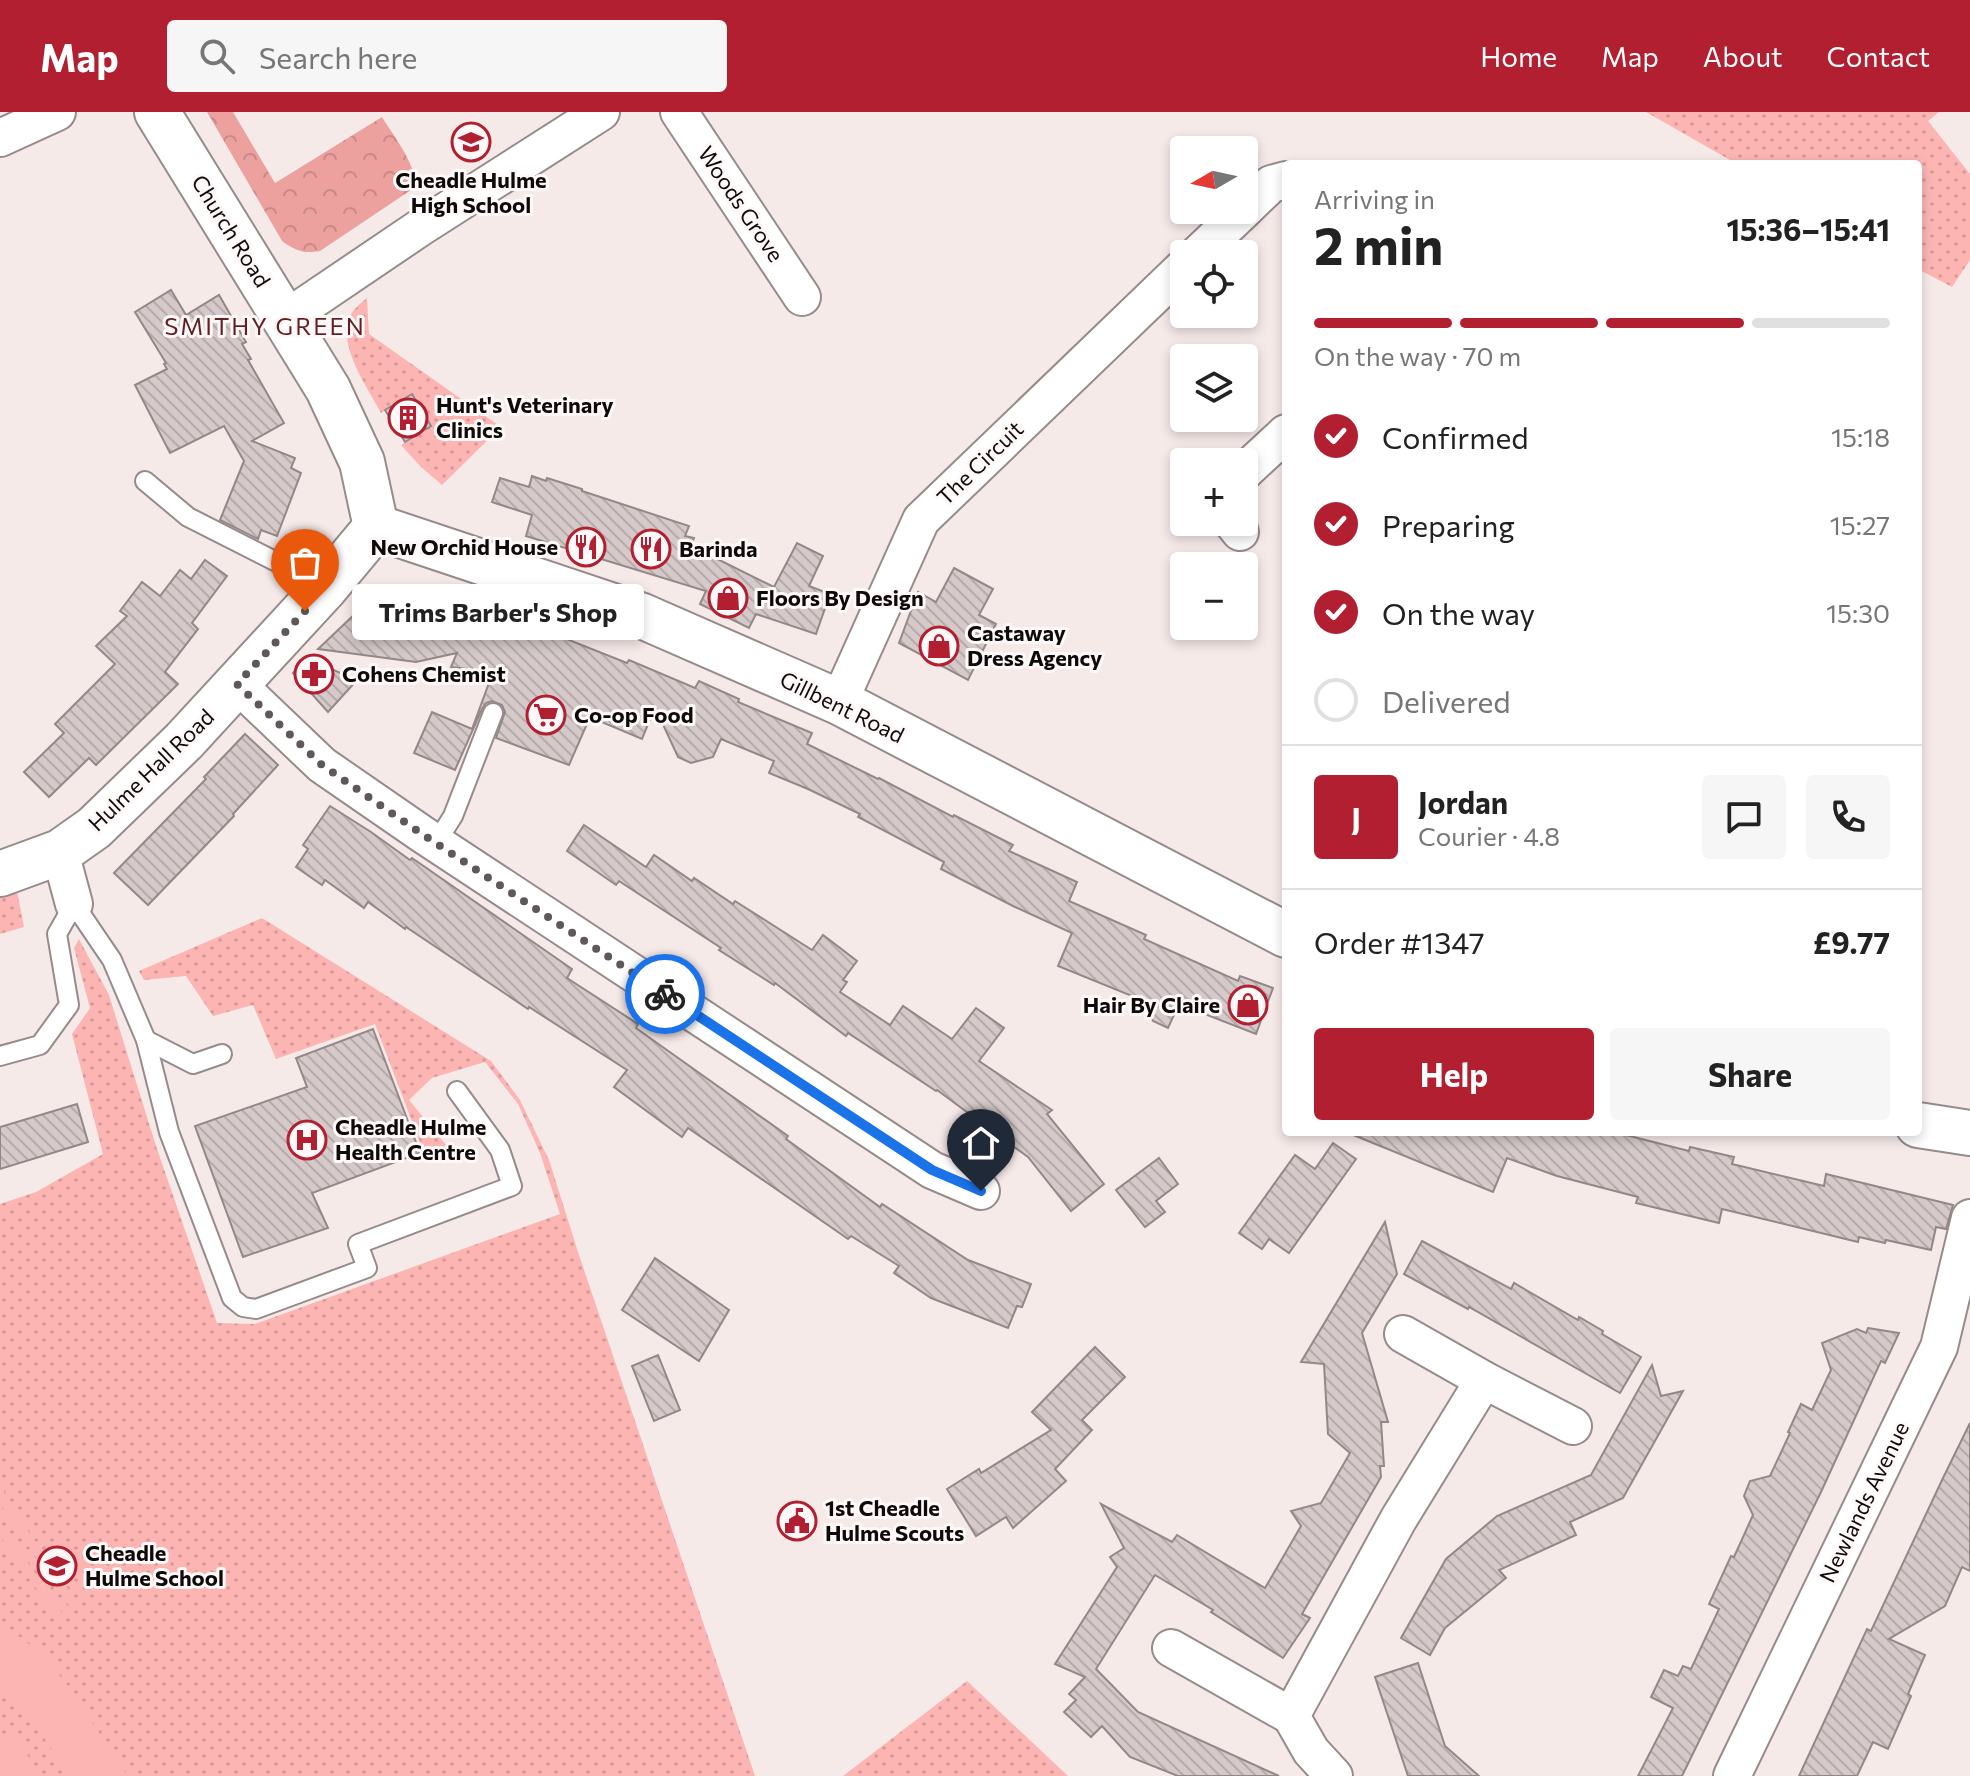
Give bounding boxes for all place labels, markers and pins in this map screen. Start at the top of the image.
school or university icon: Cheadle Hulme High School [450,121,492,163]
place label: Cheadle Hulme High School [395,166,547,218]
place label: Hunt's Veterinary Clinics [436,391,614,443]
building icon: Hunt's Veterinary Clinics [387,397,429,439]
restaurant icon: New Orchid House [565,526,607,568]
restaurant icon: Barinda [630,528,672,570]
pin [271,529,339,611]
place label: New Orchid House [371,533,558,560]
place label: Barinda [679,535,758,562]
shop icon: Floors By Design [707,577,749,619]
callout: Trims Barber's Shop [353,583,645,639]
place label: Floors By Design [756,584,924,611]
place label: Castaway Dress Agency [967,619,1102,671]
shop icon: Castaway Dress Agency [918,625,960,667]
pharmacy icon: Cohens Chemist [293,653,335,695]
place label: Cohens Chemist [342,660,506,687]
supermarket icon: Co-op Food [525,694,567,736]
place label: Co-op Food [574,701,694,728]
shop icon: Hair By Claire [1227,984,1269,1026]
place label: Hair By Claire [1083,991,1220,1018]
pin [947,1109,1015,1191]
place label: Cheadle Hulme Health Centre [335,1113,486,1165]
hospital icon: Cheadle Hulme Health Centre [286,1119,328,1161]
place label: 1st Cheadle Hulme Scouts [825,1494,964,1546]
public building icon: 1st Cheadle Hulme Scouts [776,1500,818,1542]
place label: Cheadle Hulme School [85,1539,224,1591]
school or university icon: Cheadle Hulme School [36,1545,78,1587]

